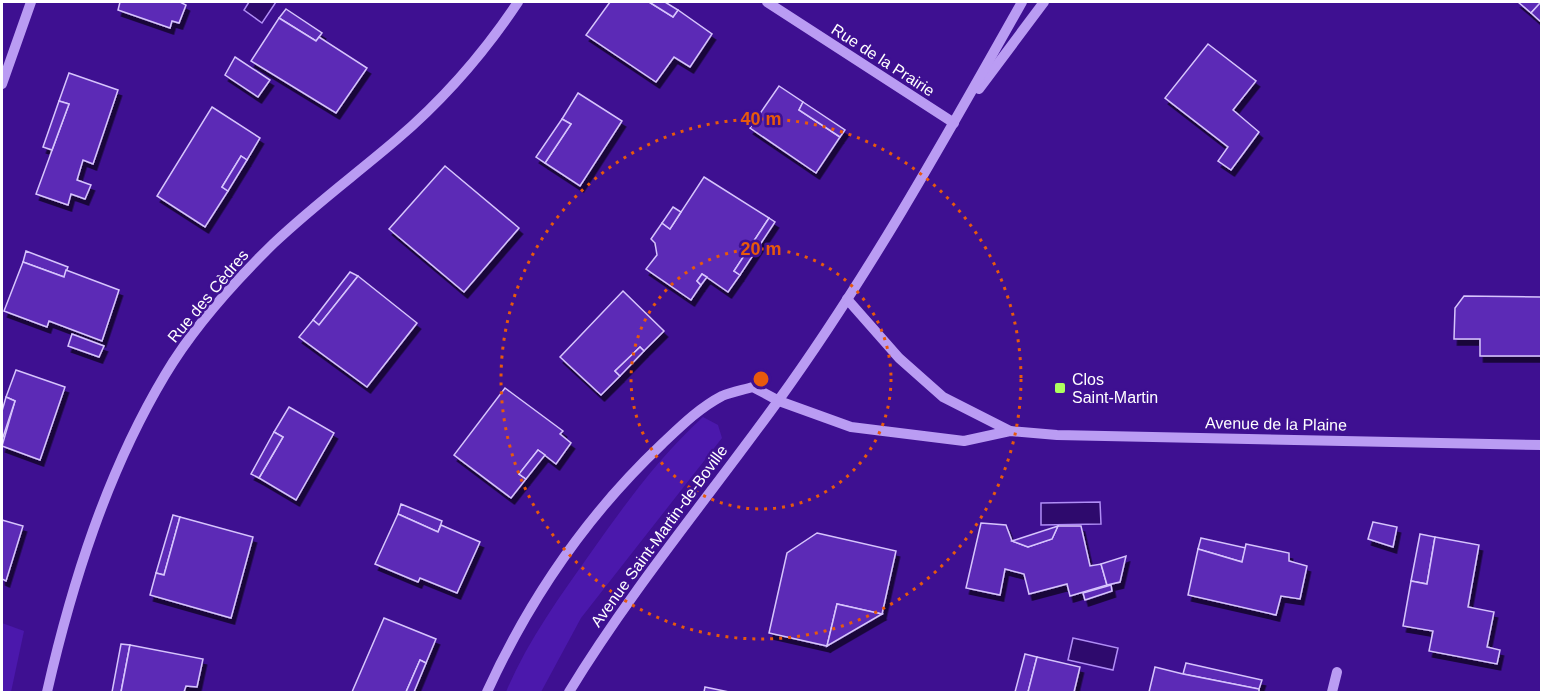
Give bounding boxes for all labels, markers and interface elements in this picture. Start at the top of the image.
street label: Rue de la Prairie [828,20,938,100]
text: 40 m [740,109,782,129]
text: 20 m [740,239,782,259]
street label: Rue des Cèdres [164,246,252,346]
centre of rings [751,369,771,389]
place label: Clos Saint-Martin [1072,371,1158,406]
marker: Clos Saint-Martin [1053,381,1067,395]
street label: Avenue de la Plaine [1205,414,1347,434]
street label: Avenue Saint-Martin-de-Boville [587,442,731,630]

